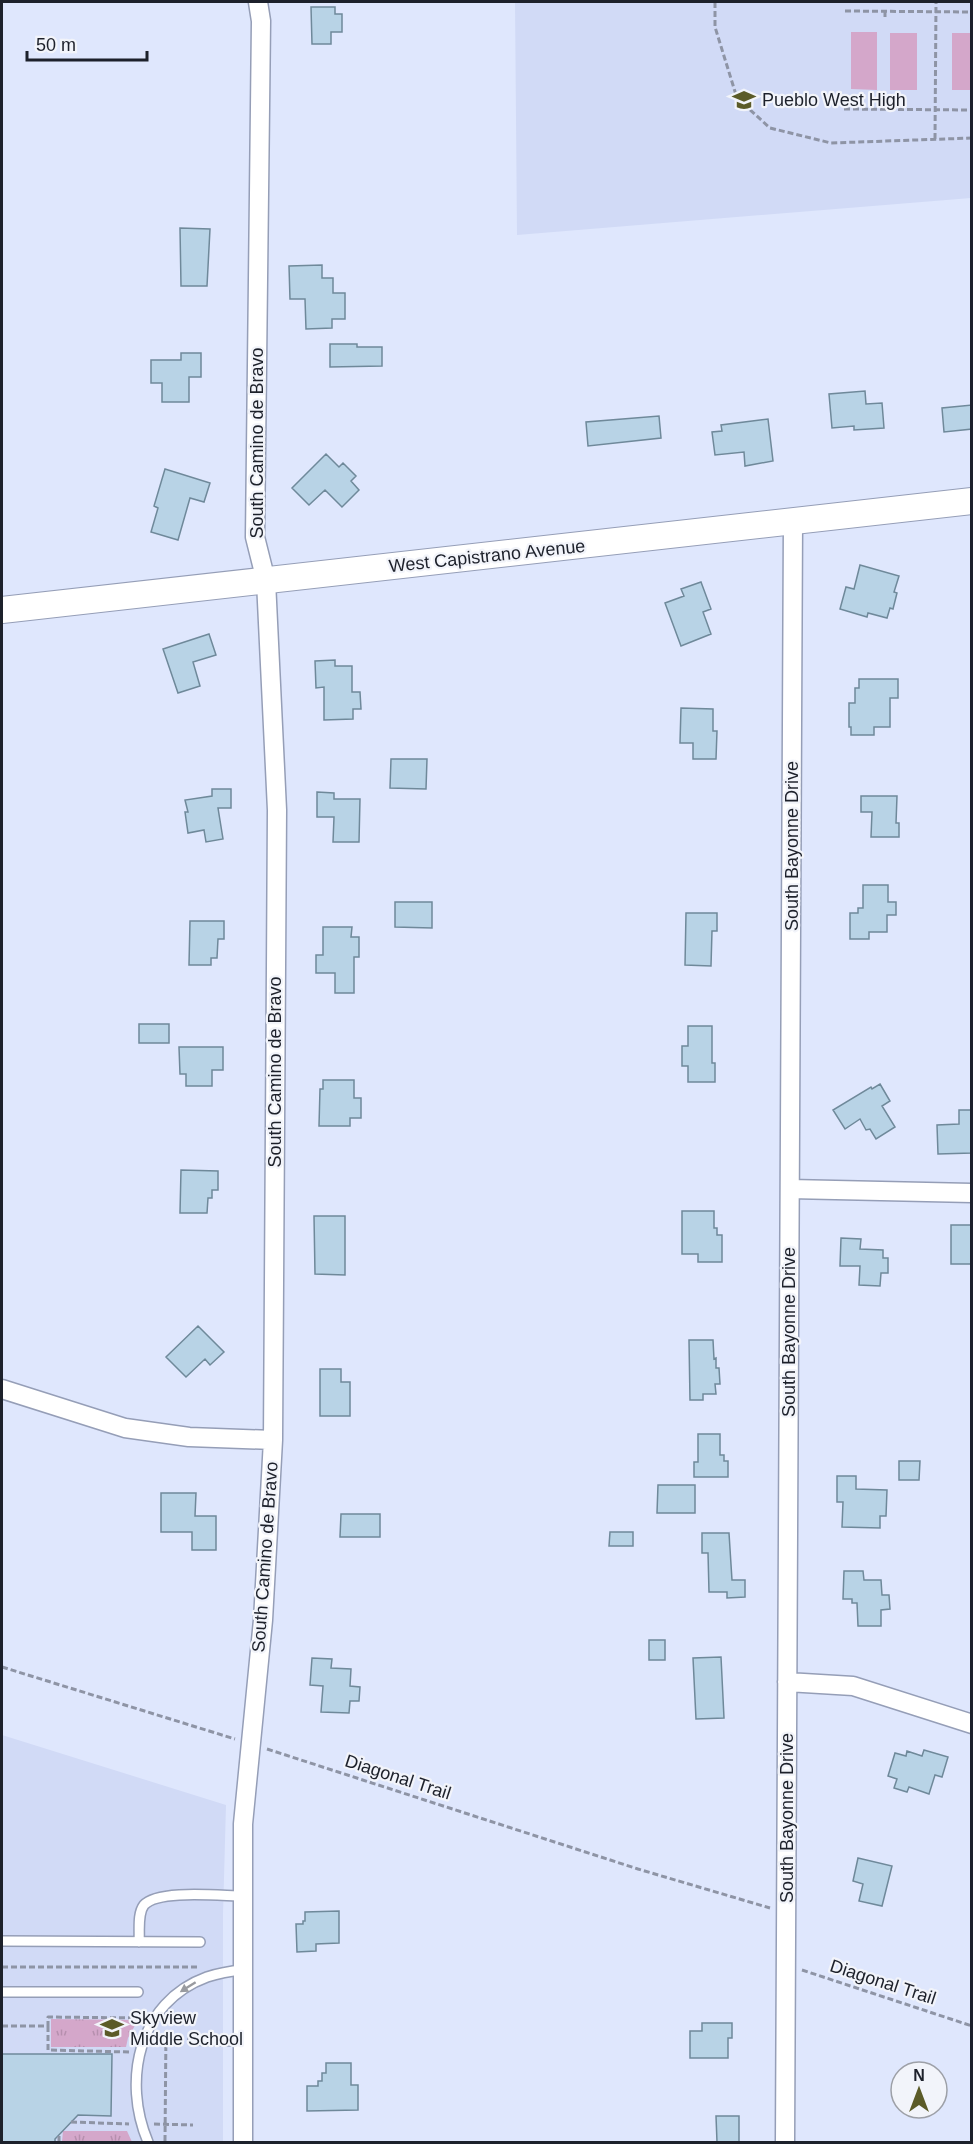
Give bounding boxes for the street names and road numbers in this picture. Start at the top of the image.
street label: South Camino de Bravo [247,347,267,539]
street label: West Capistrano Avenue [388,536,586,576]
street label: South Bayonne Drive [782,761,802,931]
street label: South Camino de Bravo [265,976,285,1168]
street label: South Bayonne Drive [779,1247,799,1417]
street label: South Camino de Bravo [248,1461,282,1653]
street label: South Bayonne Drive [777,1733,797,1903]
street label: Diagonal Trail [343,1750,453,1804]
street label: Diagonal Trail [828,1955,938,2009]

